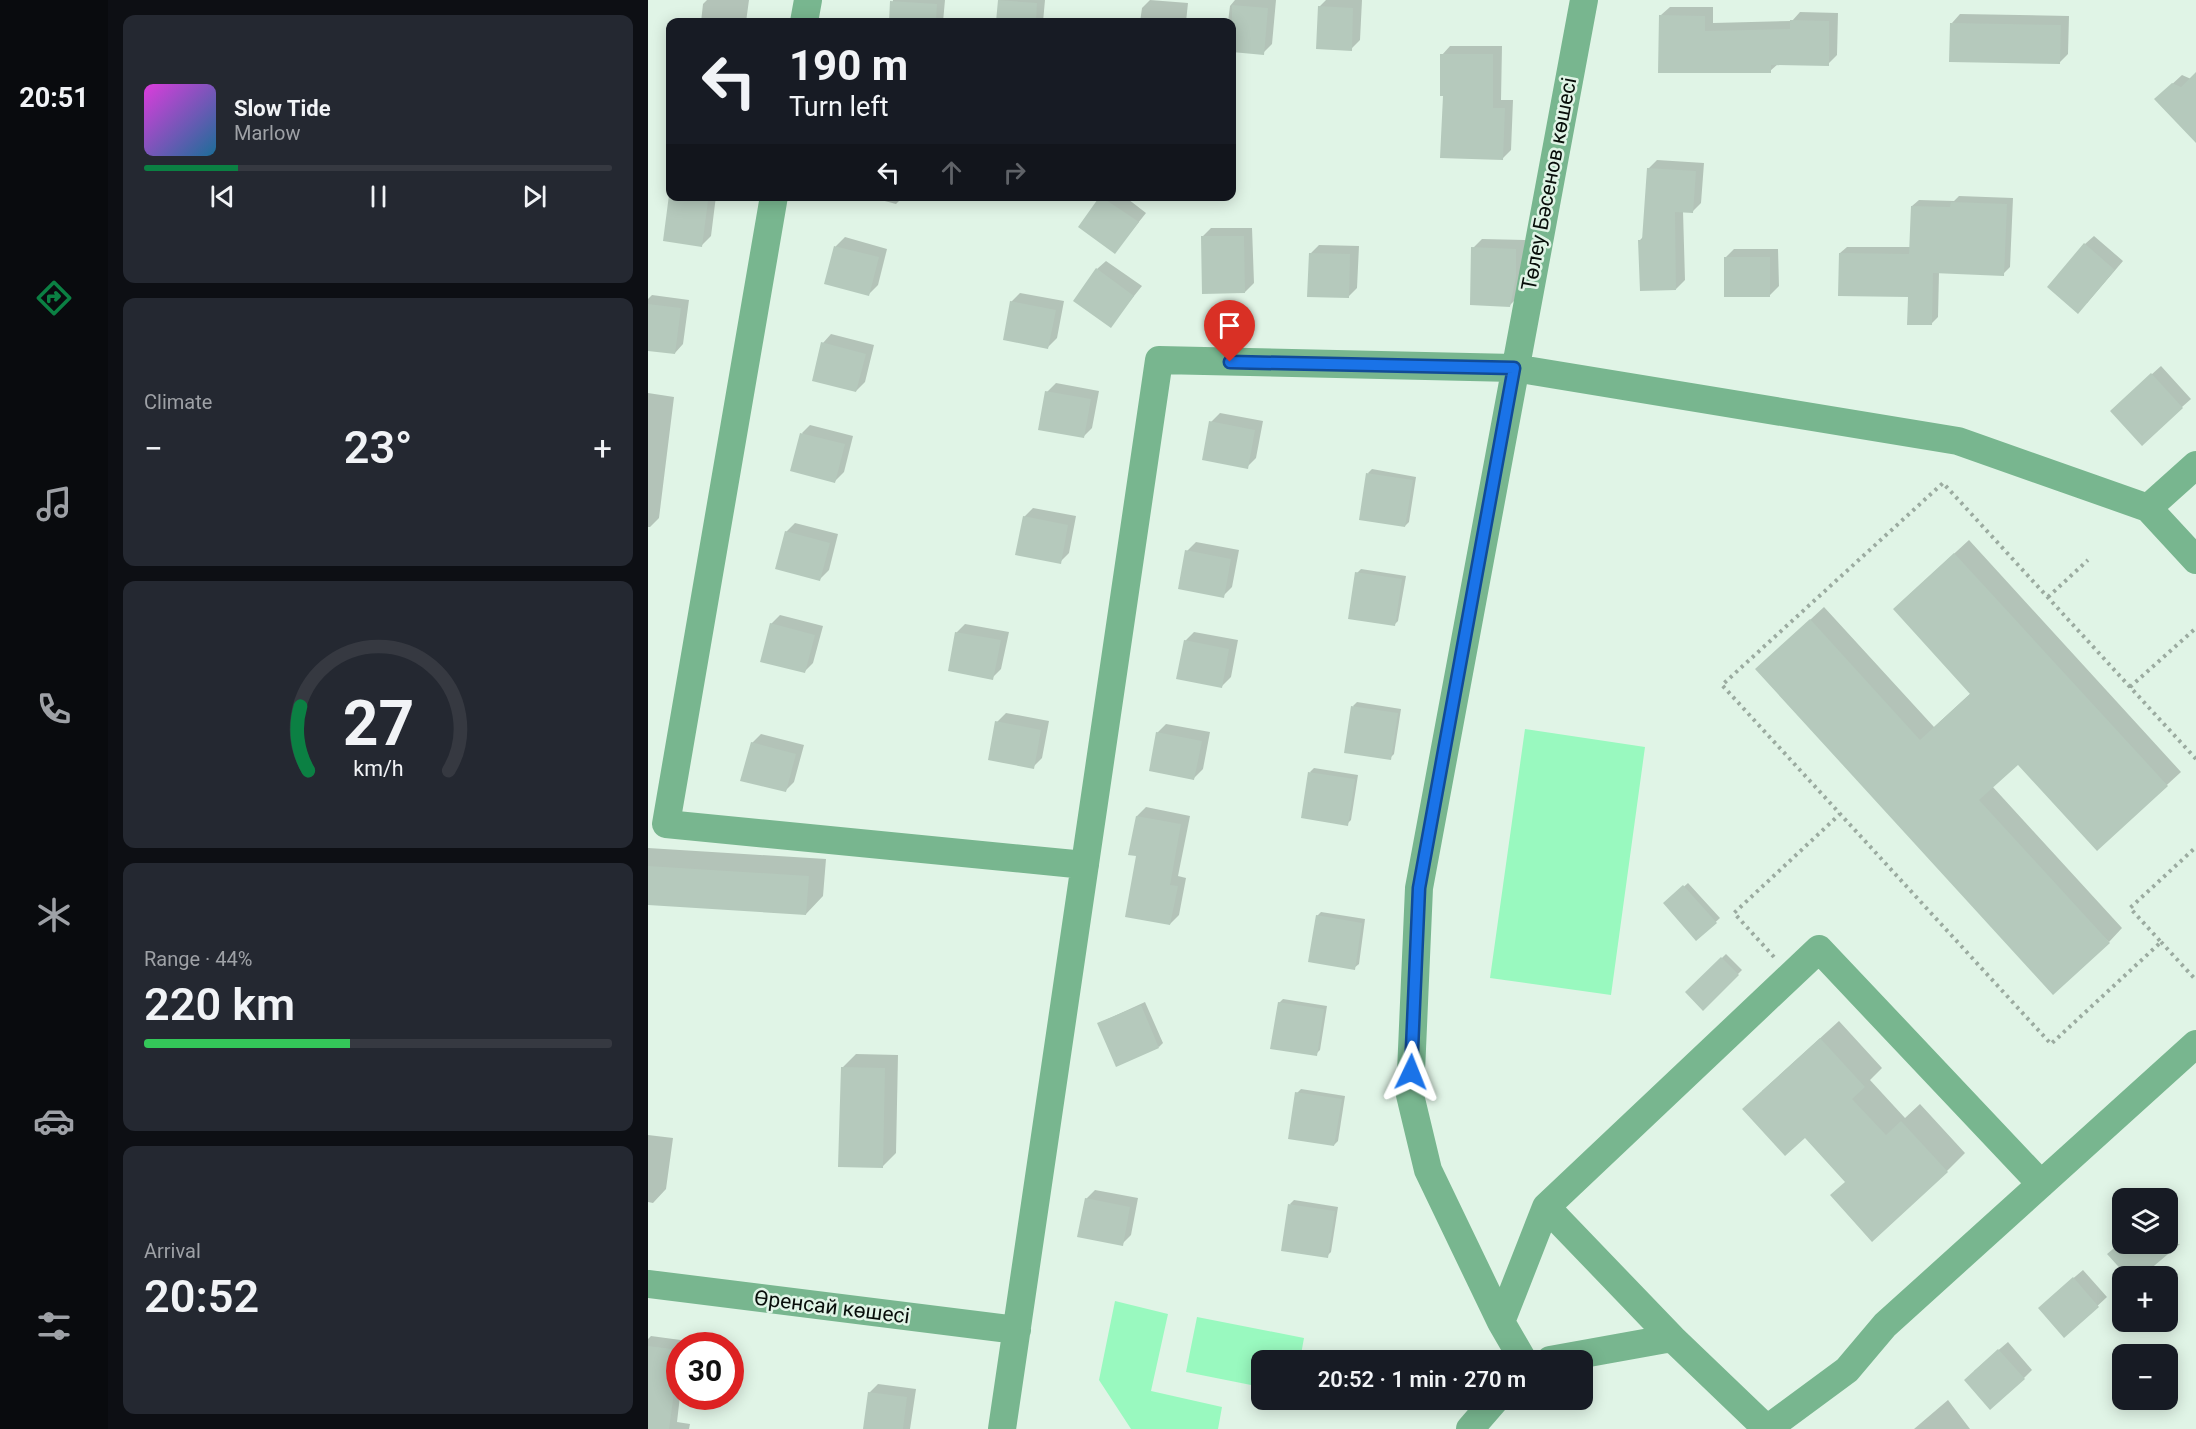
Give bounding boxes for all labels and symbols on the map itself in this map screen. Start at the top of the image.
street label: Төлеу Бәсенов көшесі [1517,75,1581,293]
pin [1204,300,1255,362]
position arrow [1379,1040,1443,1104]
street label: Өренсай көшесі [753,1286,911,1328]
speed limit sign: 30 [666,1332,744,1410]

